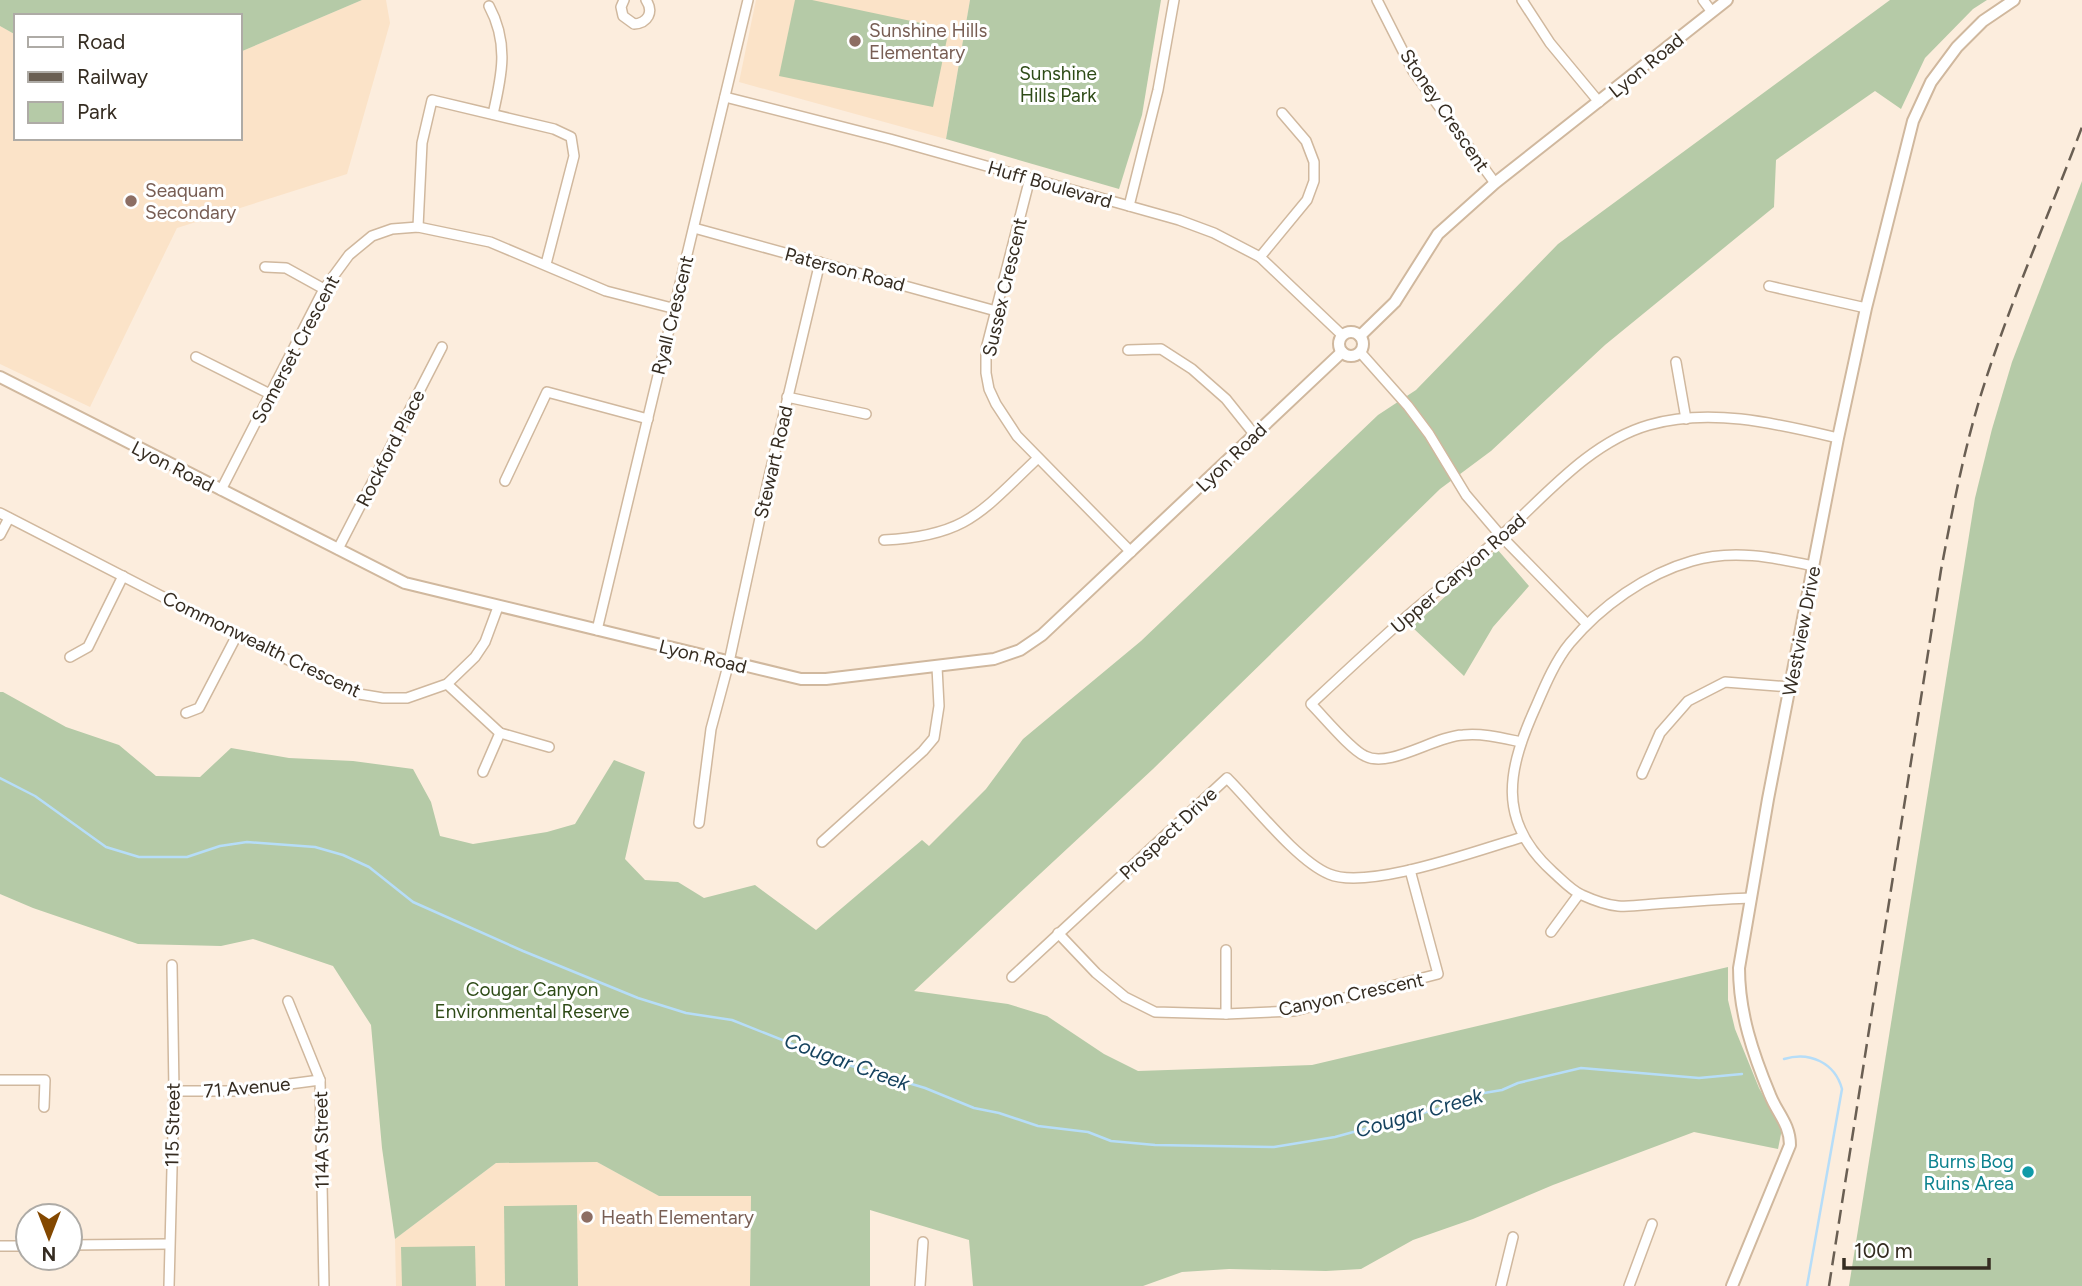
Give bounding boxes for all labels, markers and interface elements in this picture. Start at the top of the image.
legend [14,14,242,140]
place label: Sunshine Hills Elementary [869,19,987,64]
street label: Lyon Road [1604,28,1688,103]
text: Road [77,29,125,54]
marker: Sunshine Hills Elementary [847,33,863,49]
street label: Stoney Crescent [1395,45,1494,176]
park label: Sunshine Hills Park [1019,62,1097,107]
text: Railway [77,64,148,89]
text: Park [77,99,118,124]
street label: Huff Boulevard [985,156,1115,213]
place label: Seaquam Secondary [145,179,236,224]
marker: Seaquam Secondary [123,193,139,209]
street label: Sussex Crescent [977,215,1032,359]
street label: Paterson Road [782,242,907,297]
street label: Ryall Crescent [647,253,698,377]
street label: Somerset Crescent [247,271,344,427]
street label: Rockford Place [351,386,430,511]
street label: Stewart Road [749,403,798,521]
street label: Lyon Road [1191,418,1272,497]
street label: Lyon Road [128,436,218,497]
street label: Upper Canyon Road [1386,509,1530,638]
street label: Westview Drive [1778,564,1825,698]
street label: Commonwealth Crescent [159,586,365,703]
street label: Lyon Road [657,634,749,678]
street label: Prospect Drive [1115,782,1222,884]
street label: Canyon Crescent [1276,968,1426,1021]
park label: Cougar Canyon Environmental Reserve [435,978,629,1023]
water label: Cougar Creek [781,1027,914,1096]
street label: 71 Avenue [203,1072,291,1103]
water label: Cougar Creek [1352,1082,1486,1143]
street label: 115 Street [160,1083,185,1167]
street label: 114A Street [309,1091,334,1189]
place label: Burns Bog Ruins Area [1924,1150,2014,1195]
marker: Burns Bog Ruins Area [2020,1164,2036,1180]
north arrow [14,1202,84,1272]
place label: Heath Elementary [601,1206,754,1229]
marker: Heath Elementary [579,1209,595,1225]
scale bar [1844,1226,1989,1270]
text: 100 m [1854,1238,1913,1263]
text: N [42,1242,56,1265]

